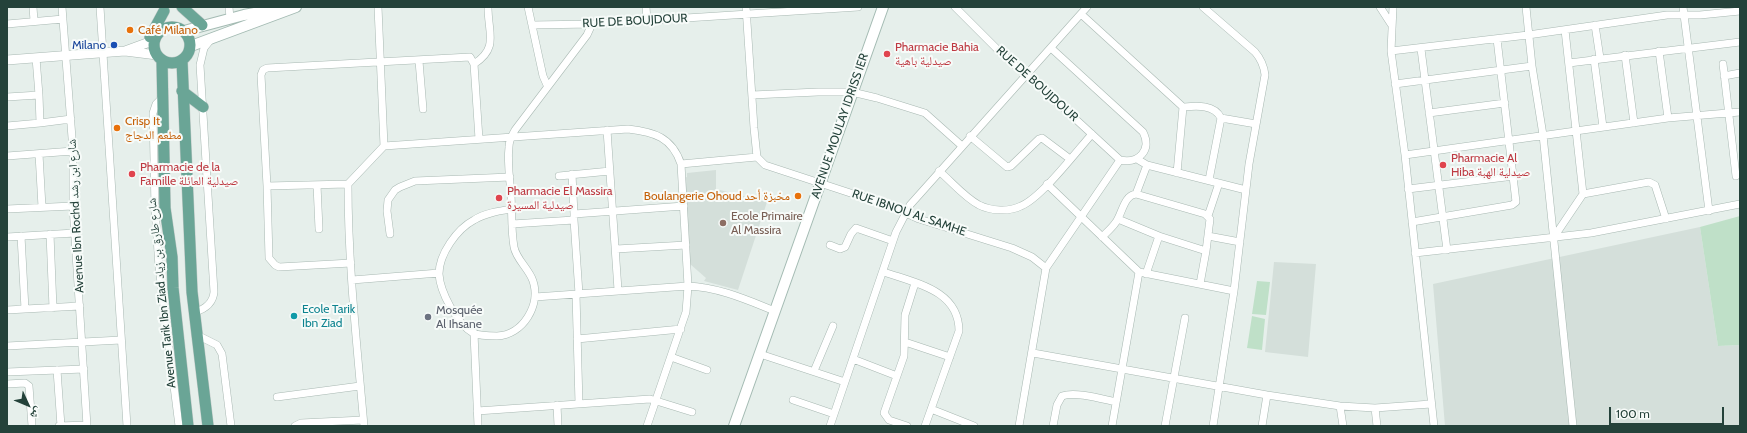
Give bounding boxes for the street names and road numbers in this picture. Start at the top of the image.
street label: RUE DE BOUJDOUR [582,11,688,31]
street label: RUE DE BOUJDOUR [993,43,1081,125]
street label: AVENUE MOULAY IDRISS IER [808,51,872,201]
street label: Avenue Ibn Rochd شارع ابن رشد [65,139,87,293]
street label: RUE IBNOU AL SAMHE [850,187,968,239]
street label: Avenue Tarik Ibn Ziad شارع طارق بن زياد [145,197,179,389]

